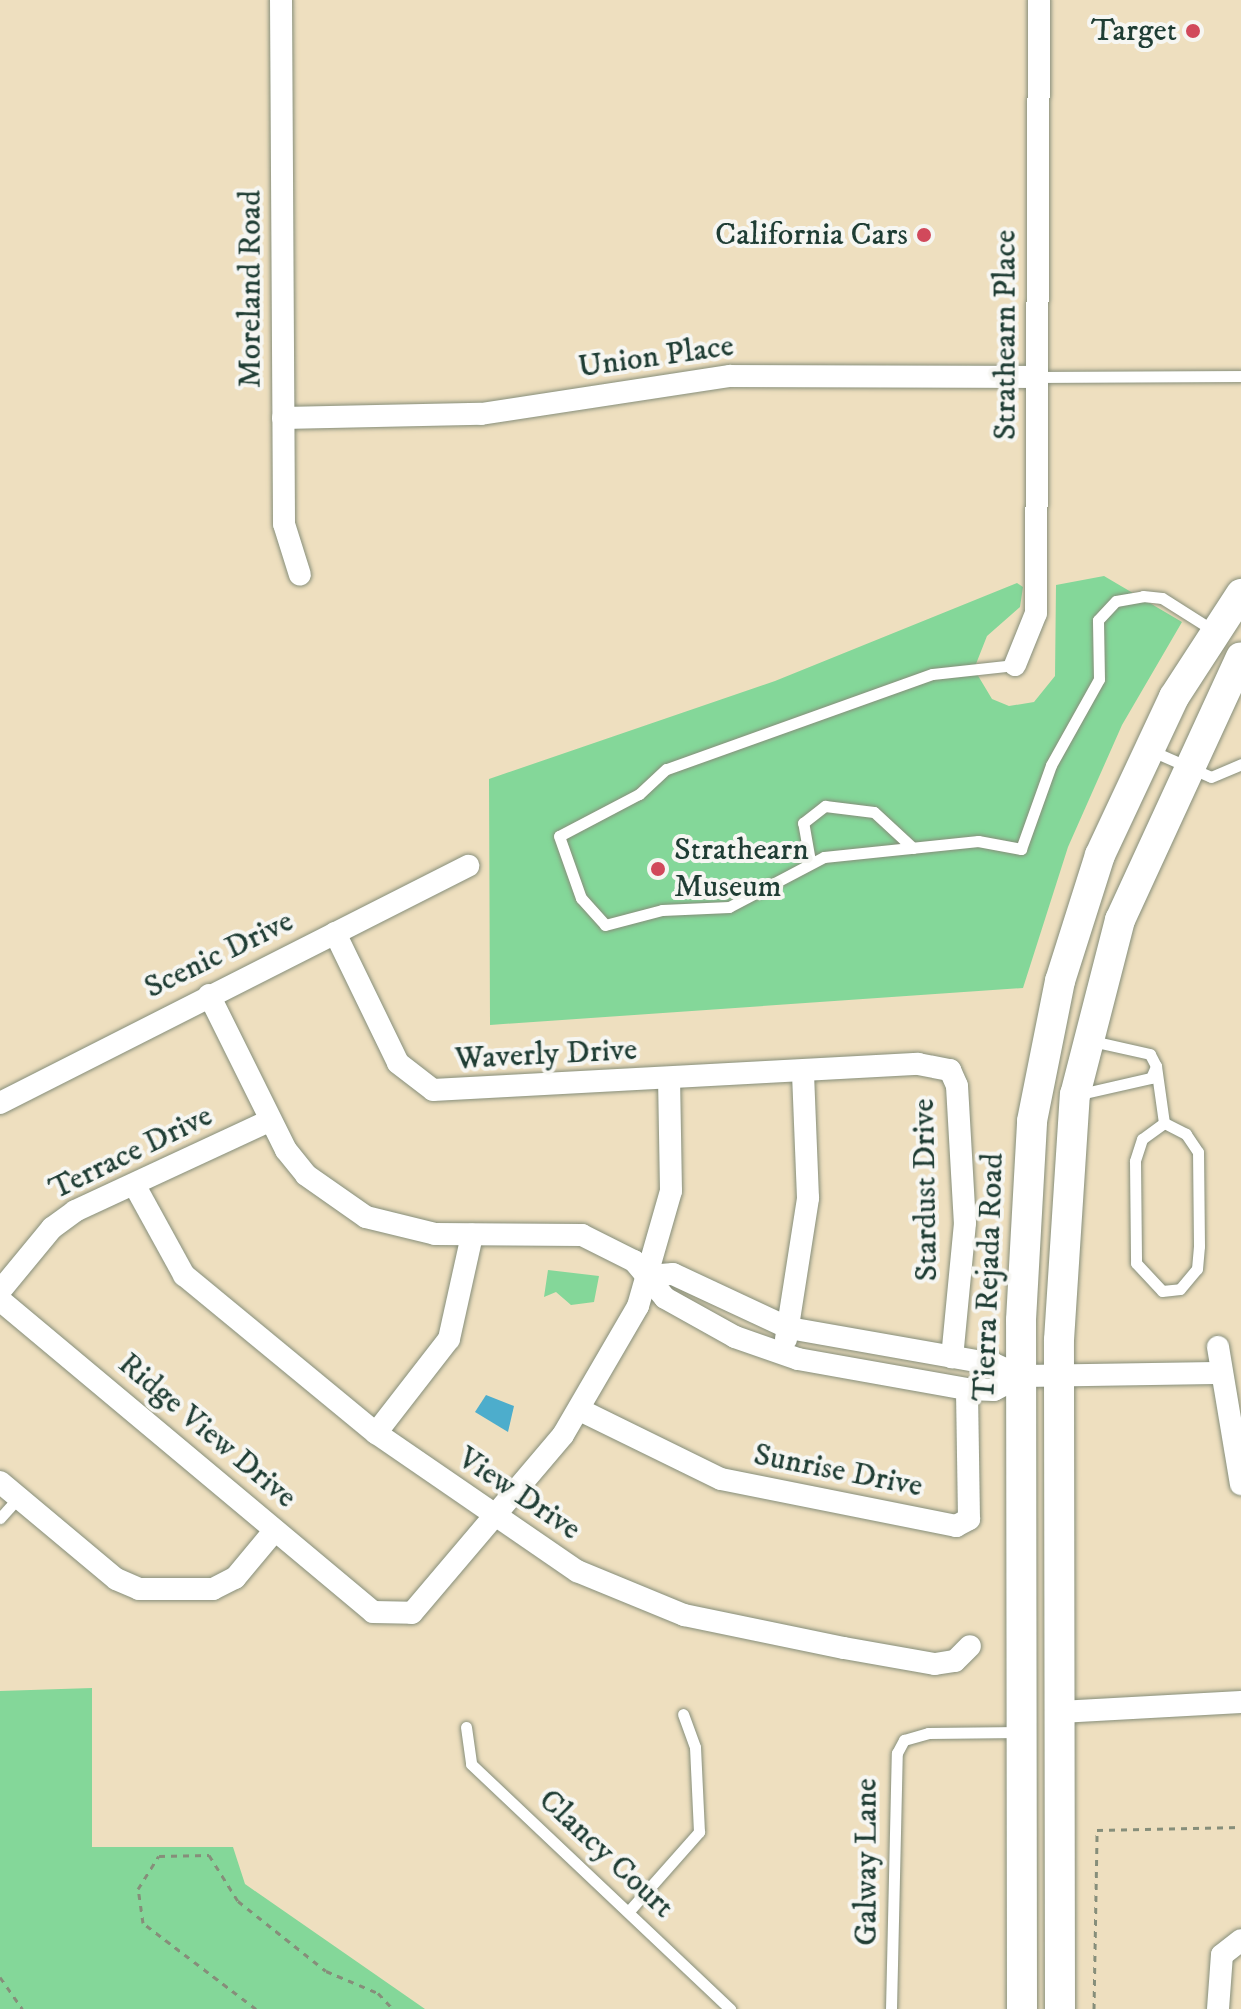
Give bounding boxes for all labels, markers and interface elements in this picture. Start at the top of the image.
place label: Target [1091,12,1177,50]
marker: Target [1184,22,1202,40]
street label: Moreland Road [232,190,270,388]
place label: California Cars [715,216,908,254]
marker: California Cars [915,226,933,244]
street label: Strathearn Place [987,230,1025,440]
street label: Union Place [576,327,736,387]
place label: Strathearn Museum [674,832,809,907]
marker: Strathearn Museum [649,860,667,878]
street label: Scenic Drive [138,903,300,1007]
street label: Waverly Drive [454,1031,638,1079]
street label: Terrace Drive [43,1097,219,1209]
street label: Stardust Drive [905,1098,947,1282]
street label: Tierra Rejada Road [965,1152,1013,1402]
street label: Ridge View Drive [110,1345,304,1517]
street label: Sunrise Drive [750,1436,926,1506]
street label: View Drive [450,1439,588,1549]
street label: Galway Lane [848,1778,886,1946]
street label: Clancy Court [530,1782,682,1926]

